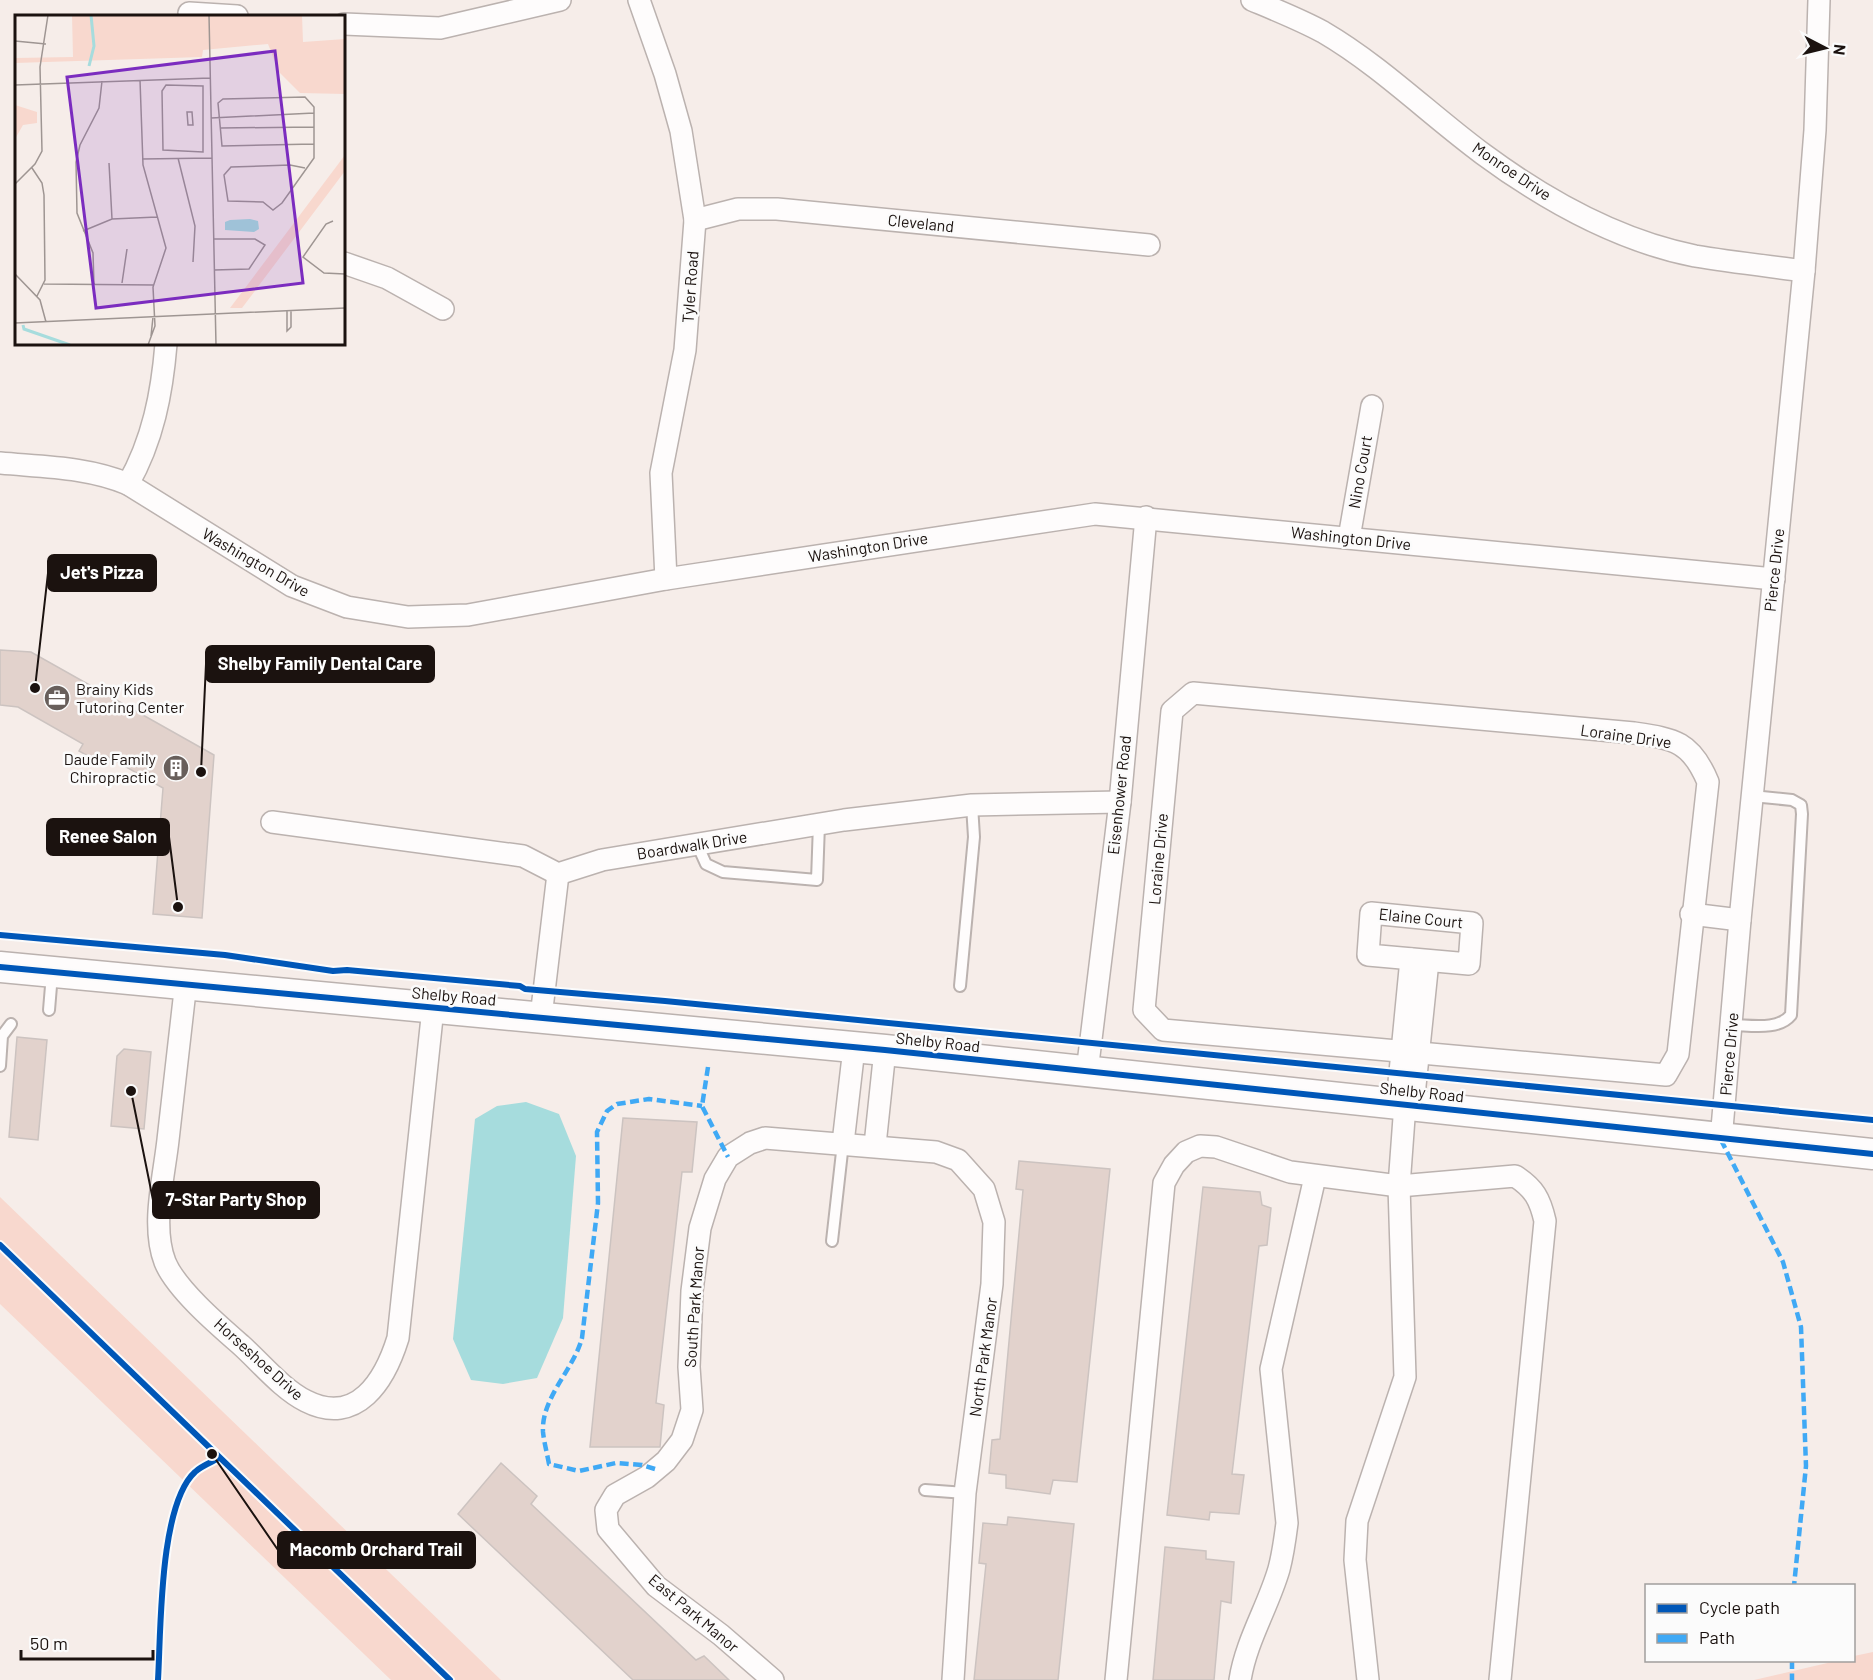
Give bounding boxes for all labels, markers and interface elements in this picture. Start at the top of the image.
inset map [15,15,345,345]
north arrow [1795,18,1855,78]
text: N [1830,43,1850,56]
street label: Monroe Drive [1469,137,1555,204]
street label: Cleveland [887,210,955,235]
street label: Tyler Road [677,250,702,324]
street label: Nino Court [1344,434,1375,510]
street label: Washington Drive [1290,522,1412,553]
street label: Washington Drive [199,523,313,600]
street label: Pierce Drive [1760,527,1787,612]
street label: Washington Drive [807,528,929,565]
callout: Jet's Pizza [48,555,156,591]
text: Jet's Pizza [60,561,144,583]
callout: Shelby Family Dental Care [206,646,434,682]
text: Shelby Family Dental Care [218,652,422,674]
place label: Brainy Kids Tutoring Center [76,679,185,716]
office icon: Brainy Kids Tutoring Center [42,683,72,713]
street label: Loraine Drive [1579,720,1673,751]
street label: Eisenhower Road [1103,734,1134,855]
place label: Daude Family Chiropractic [64,749,157,786]
building icon: Daude Family Chiropractic [161,753,191,783]
street label: Loraine Drive [1144,812,1171,905]
callout: Renee Salon [47,819,169,855]
text: Renee Salon [59,825,157,847]
street label: Boardwalk Drive [635,826,748,863]
street label: Elaine Court [1378,904,1464,931]
street label: Shelby Road [411,982,497,1009]
street label: Pierce Drive [1715,1012,1742,1096]
street label: Shelby Road [895,1028,981,1055]
street label: Shelby Road [1379,1078,1465,1105]
callout: 7-Star Party Shop [153,1182,319,1218]
text: 7-Star Party Shop [165,1188,307,1210]
street label: South Park Manor [680,1245,707,1368]
street label: North Park Manor [965,1296,1000,1418]
street label: Horseshoe Drive [211,1314,308,1404]
callout: Macomb Orchard Trail [278,1532,475,1568]
text: Macomb Orchard Trail [290,1538,462,1560]
street label: East Park Manor [645,1569,743,1656]
legend [1645,1584,1855,1662]
text: Cycle path [1699,1596,1780,1618]
scale bar [21,1623,153,1661]
text: Path [1699,1626,1735,1648]
text: 50 m [30,1632,68,1654]

